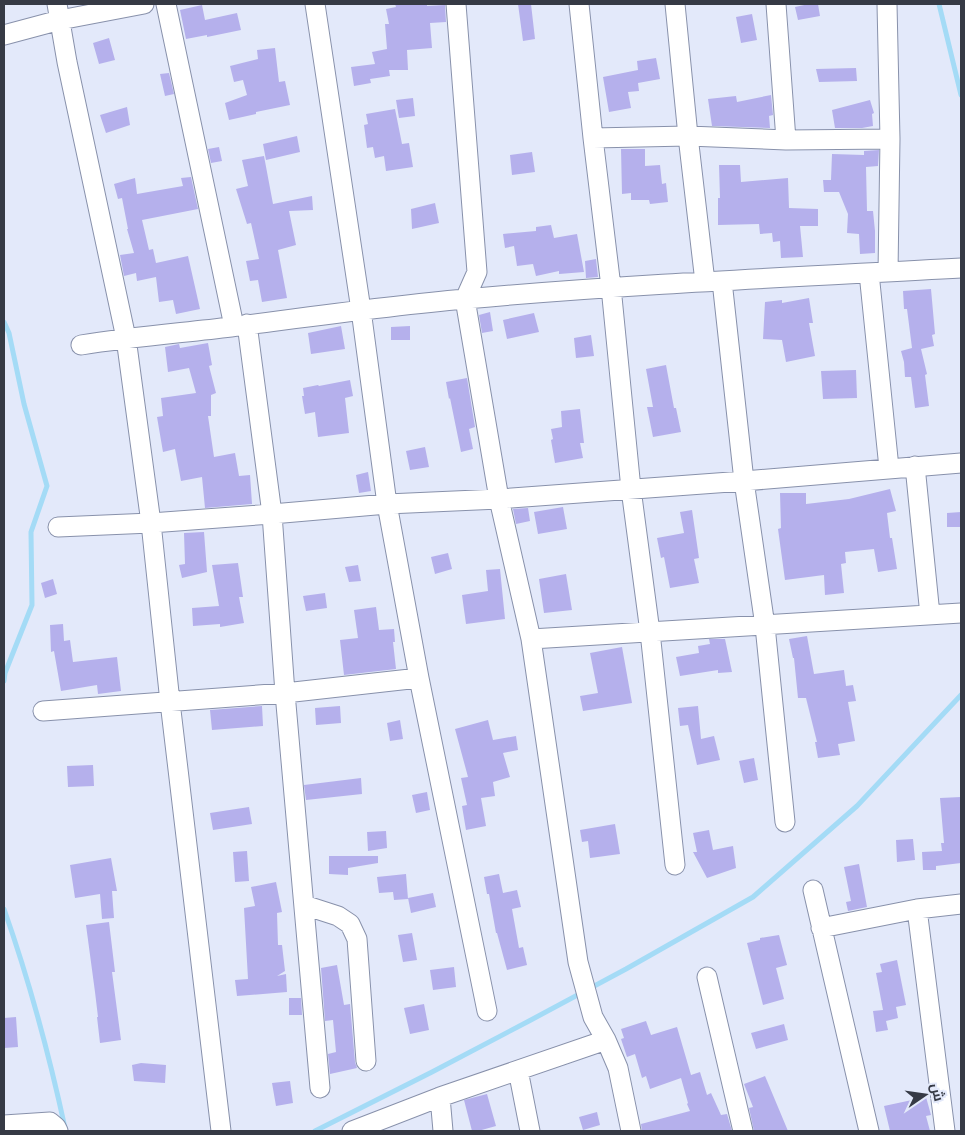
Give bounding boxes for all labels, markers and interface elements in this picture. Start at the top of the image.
north arrow [900,1070,950,1120]
text: ش [927,1081,948,1103]

